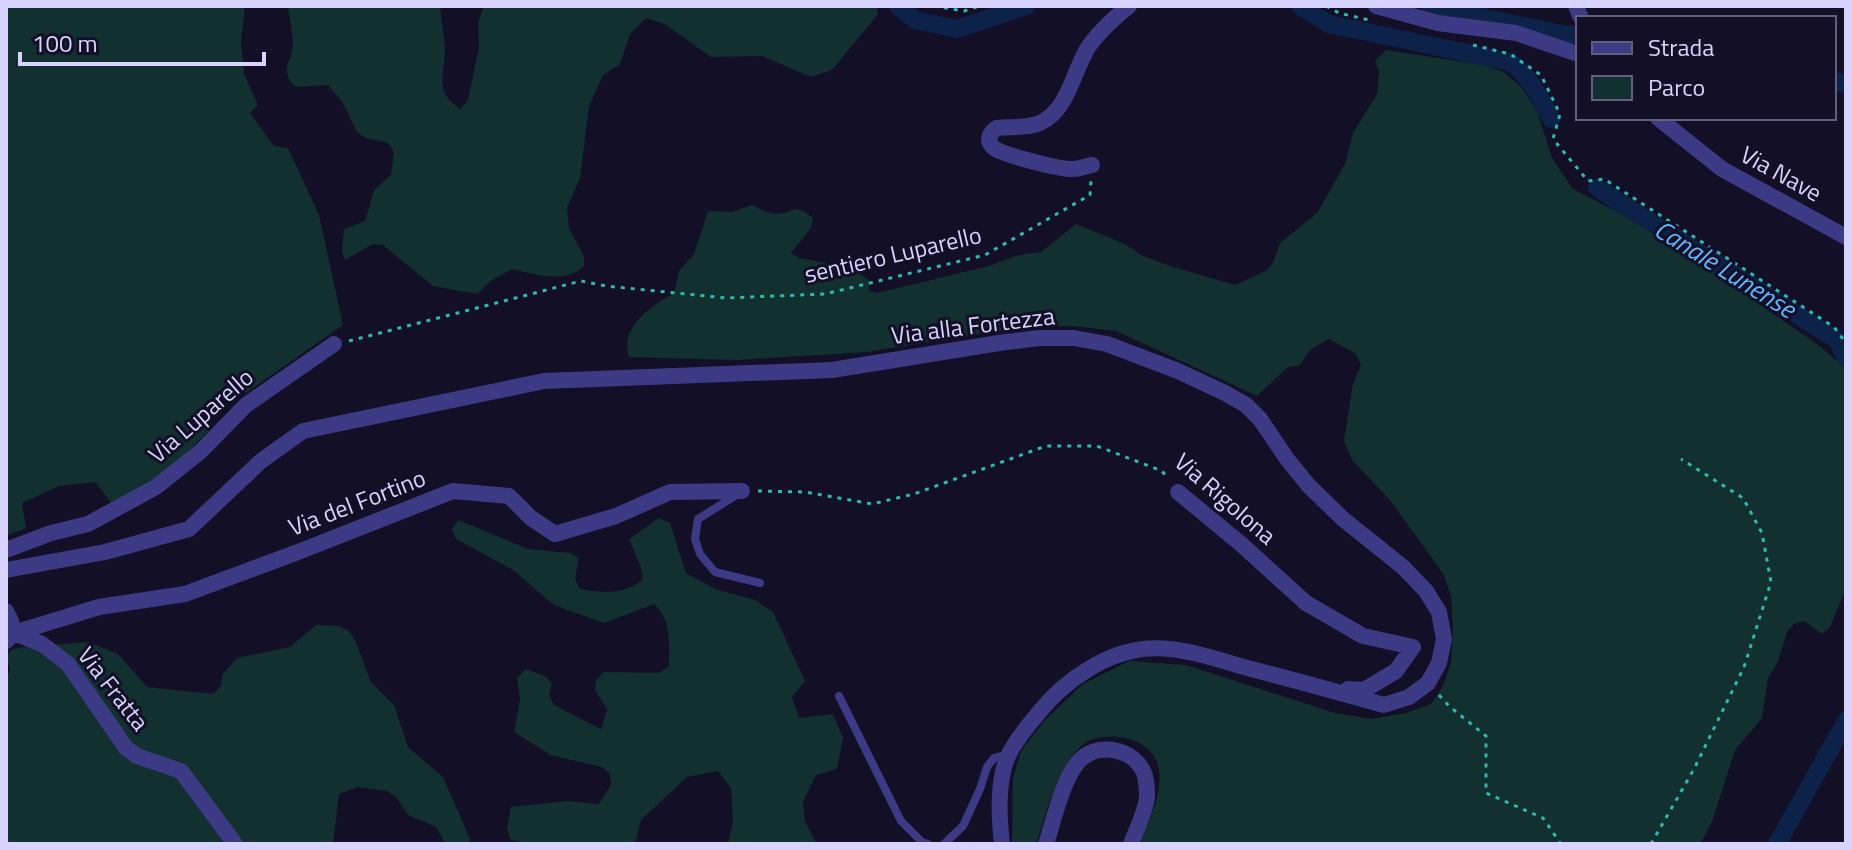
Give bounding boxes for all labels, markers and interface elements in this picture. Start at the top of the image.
scale bar [20,16,264,66]
legend [1576,16,1836,120]
text: 100 m [32,25,98,61]
text: Strada [1648,29,1714,65]
text: Parco [1648,69,1705,105]
street label: Via Nave [1734,136,1829,210]
water label: Canale Lunense [1647,210,1805,329]
street label: sentiero Luparello [801,216,985,292]
street label: Via alla Fortezza [889,297,1057,353]
street label: Via Luparello [140,359,261,471]
street label: Via Rigolona [1167,444,1285,553]
street label: Via del Fortino [283,459,431,545]
street label: Via Fratta [69,639,158,738]

